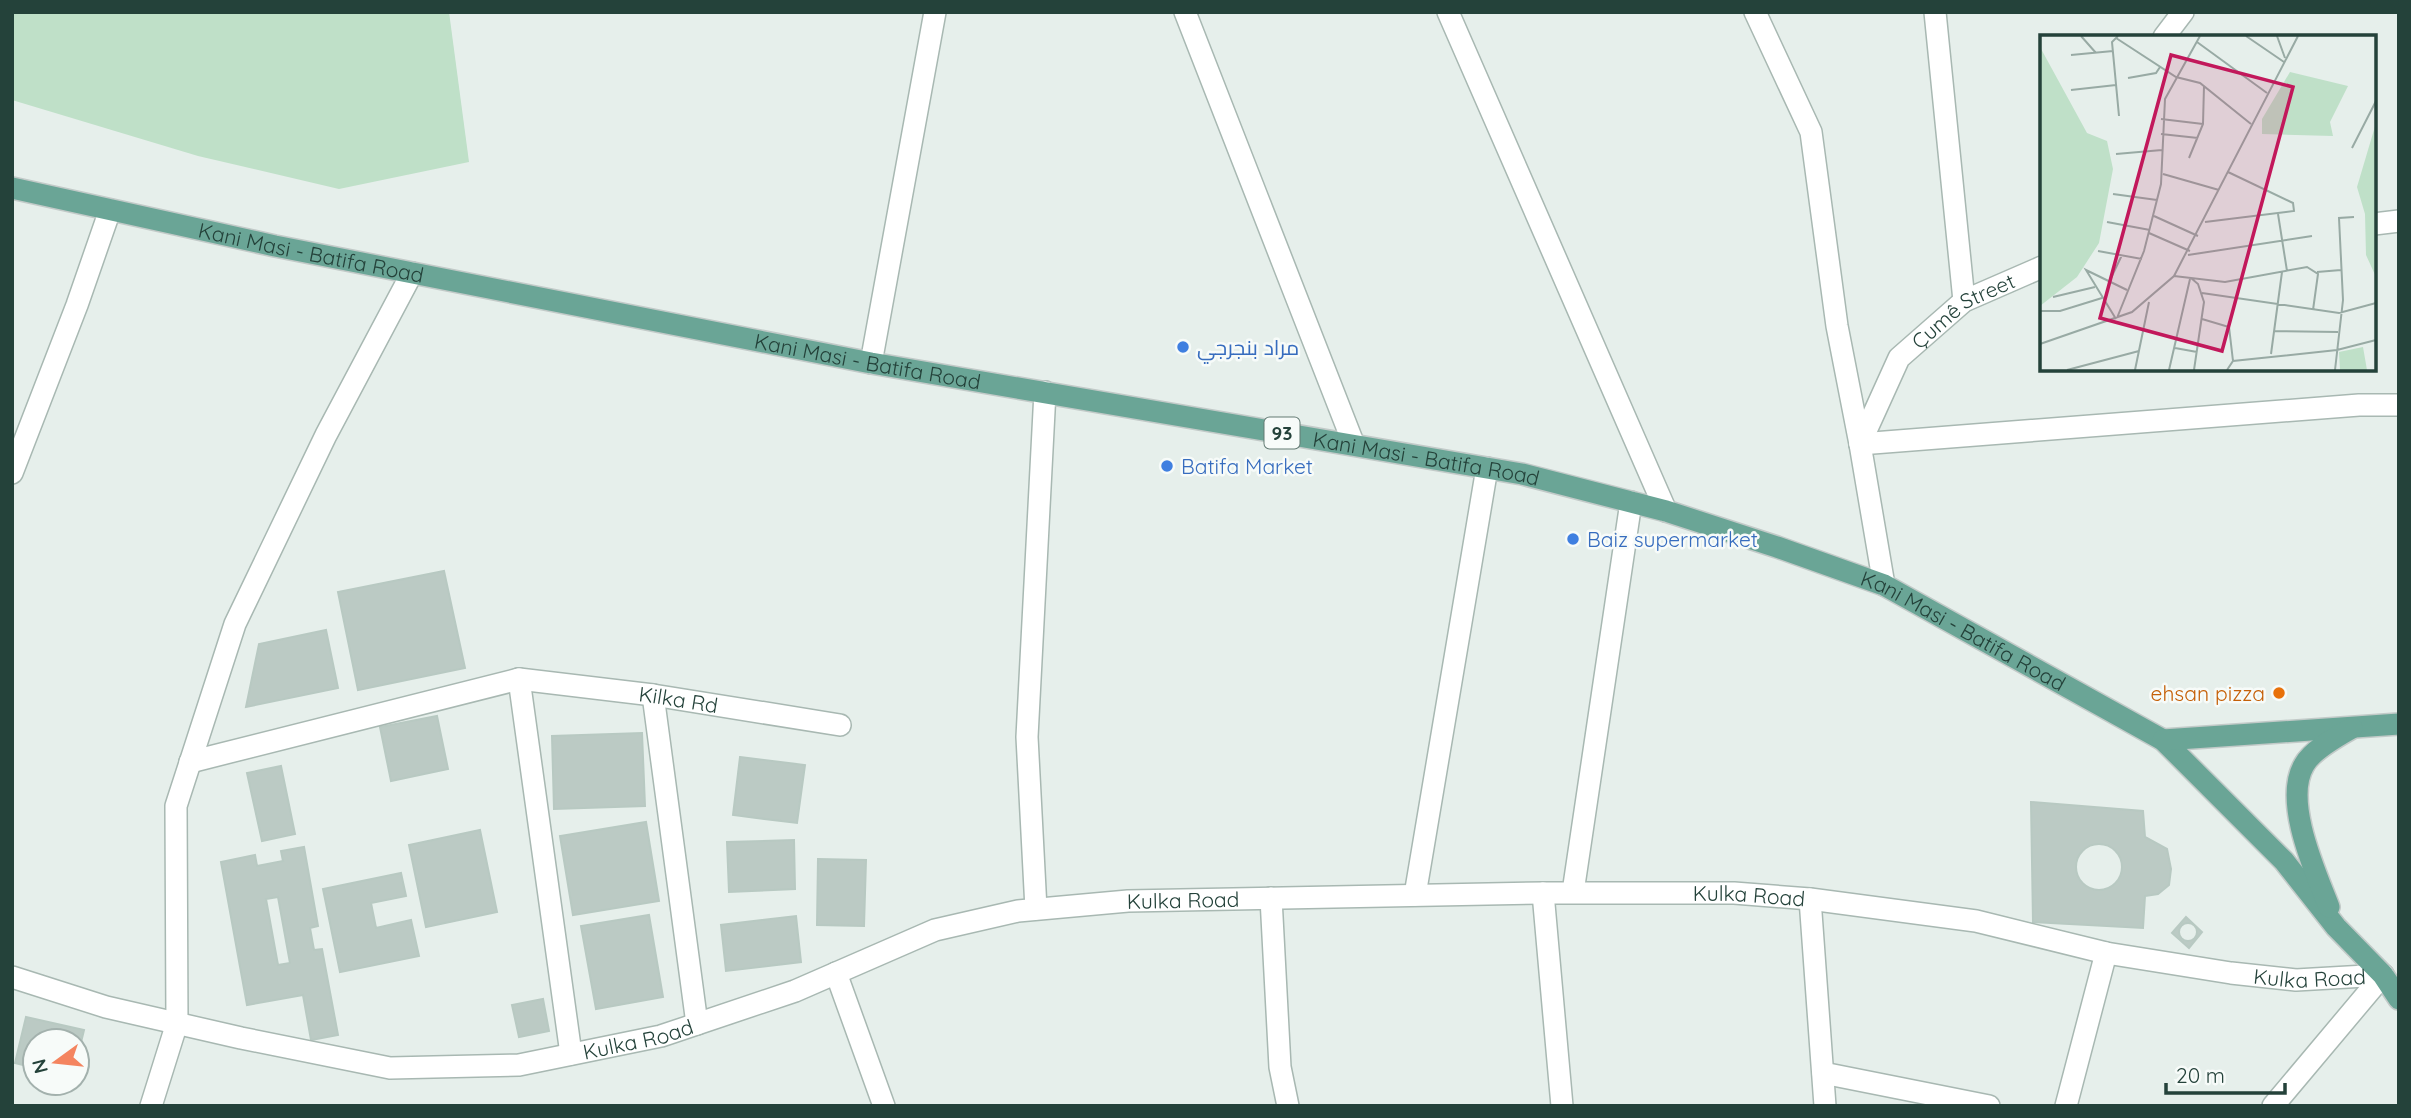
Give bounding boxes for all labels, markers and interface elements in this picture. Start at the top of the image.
inset map [2040,35,2376,371]
street label: Kani Masi - Batifa Road [196,216,426,288]
street label: Çumê Street [1906,267,2019,354]
street label: Kani Masi - Batifa Road [752,327,983,394]
place label: مراد بنجرجي [1197,334,1299,364]
marker: مراد بنجرجي [1175,339,1191,355]
road number: 93 [1264,418,1300,448]
street label: Kani Masi - Batifa Road [1311,426,1542,491]
place label: Batifa Market [1181,453,1313,479]
marker: Batifa Market [1159,458,1175,474]
place label: Baiz supermarket [1587,526,1758,552]
marker: Baiz supermarket [1565,531,1581,547]
street label: Kani Masi - Batifa Road [1857,565,2070,696]
street label: Kilka Rd [637,680,720,718]
place label: ehsan pizza [2151,680,2265,706]
marker: ehsan pizza [2271,685,2287,701]
street label: Kulka Road [1693,880,1806,912]
street label: Kulka Road [1127,886,1240,914]
street label: Kulka Road [2252,963,2366,993]
street label: Kulka Road [581,1013,697,1065]
north arrow [21,1027,91,1097]
scale bar [2166,1052,2285,1096]
text: N [26,1057,53,1076]
text: 20 m [2176,1062,2225,1088]

